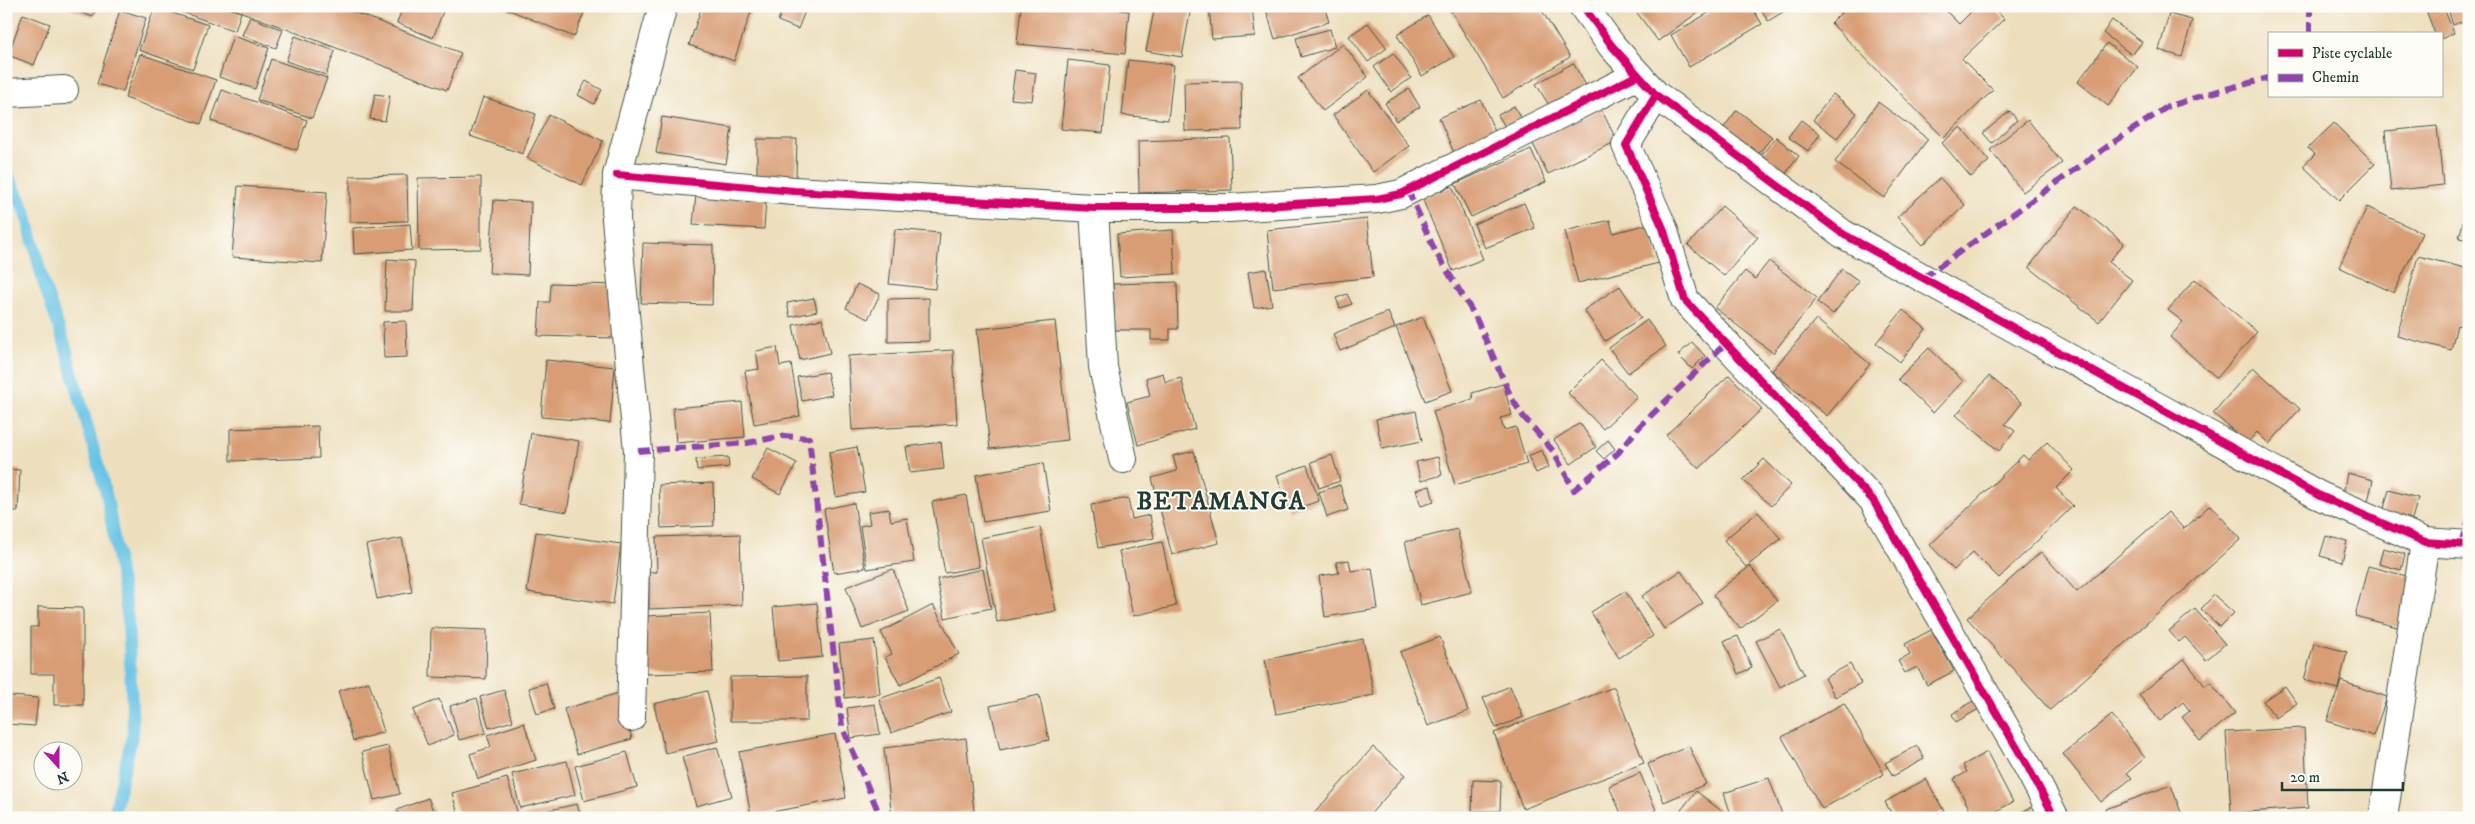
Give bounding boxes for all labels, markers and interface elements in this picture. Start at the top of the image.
legend [2268,32,2442,98]
text: Piste cyclable [2312,44,2392,63]
text: Chemin [2312,68,2359,87]
district label: BETAMANGA [1136,486,1306,517]
north arrow [32,742,82,792]
scale bar [2282,759,2404,791]
text: N [53,767,71,788]
text: 20 m [2290,768,2320,787]

